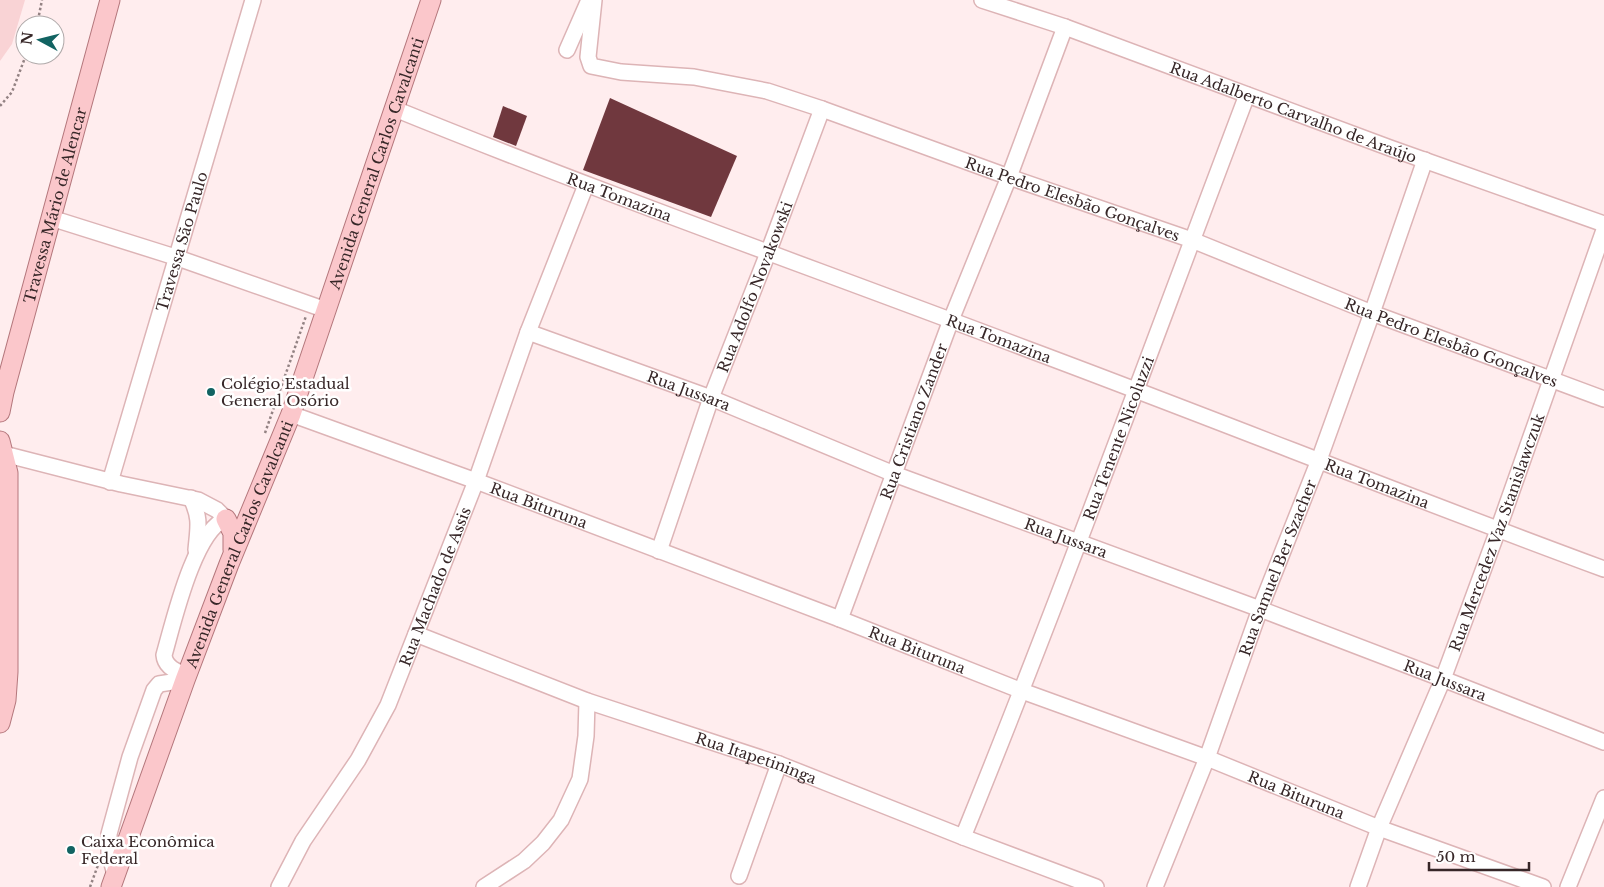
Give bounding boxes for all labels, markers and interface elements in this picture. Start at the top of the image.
north arrow [15,15,65,65]
text: N [17,31,37,46]
street label: Avenida General Carlos Cavalcanti [324,35,427,292]
street label: Rua Adalberto Carvalho de Araújo [1167,57,1420,166]
street label: Travessa Mário de Alencar [19,104,90,305]
street label: Rua Pedro Elesbão Gonçalves [963,152,1183,245]
street label: Rua Tomazina [564,168,675,225]
street label: Travessa São Paulo [152,169,211,314]
street label: Rua Adolfo Novakowski [713,199,796,375]
street label: Rua Pedro Elesbão Gonçalves [1342,293,1561,391]
street label: Rua Tomazina [944,310,1055,367]
street label: Rua Cristiano Zander [876,340,951,502]
street label: Rua Tenente Nicoluzzi [1078,353,1158,523]
street label: Rua Jussara [645,366,734,415]
place label: Colégio Estadual General Osório [221,374,350,410]
marker: Colégio Estadual General Osório [205,386,217,398]
street label: Rua Mercedez Vaz Stanislawczuk [1445,410,1548,654]
street label: Avenida General Carlos Cavalcanti [181,418,297,671]
street label: Rua Tomazina [1322,454,1433,512]
street label: Rua Samuel Ber Szacher [1235,476,1320,659]
street label: Rua Bituruna [488,478,591,532]
street label: Rua Machado de Assis [395,504,475,669]
street label: Rua Jussara [1022,513,1111,562]
street label: Rua Bituruna [866,622,969,677]
street label: Rua Jussara [1401,655,1490,705]
street label: Rua Itapetininga [693,728,820,788]
street label: Rua Bituruna [1245,766,1348,823]
place label: Caixa Econômica Federal [81,832,215,868]
scale bar [1429,840,1529,872]
marker: Caixa Econômica Federal [65,844,77,856]
text: 50 m [1436,847,1476,866]

